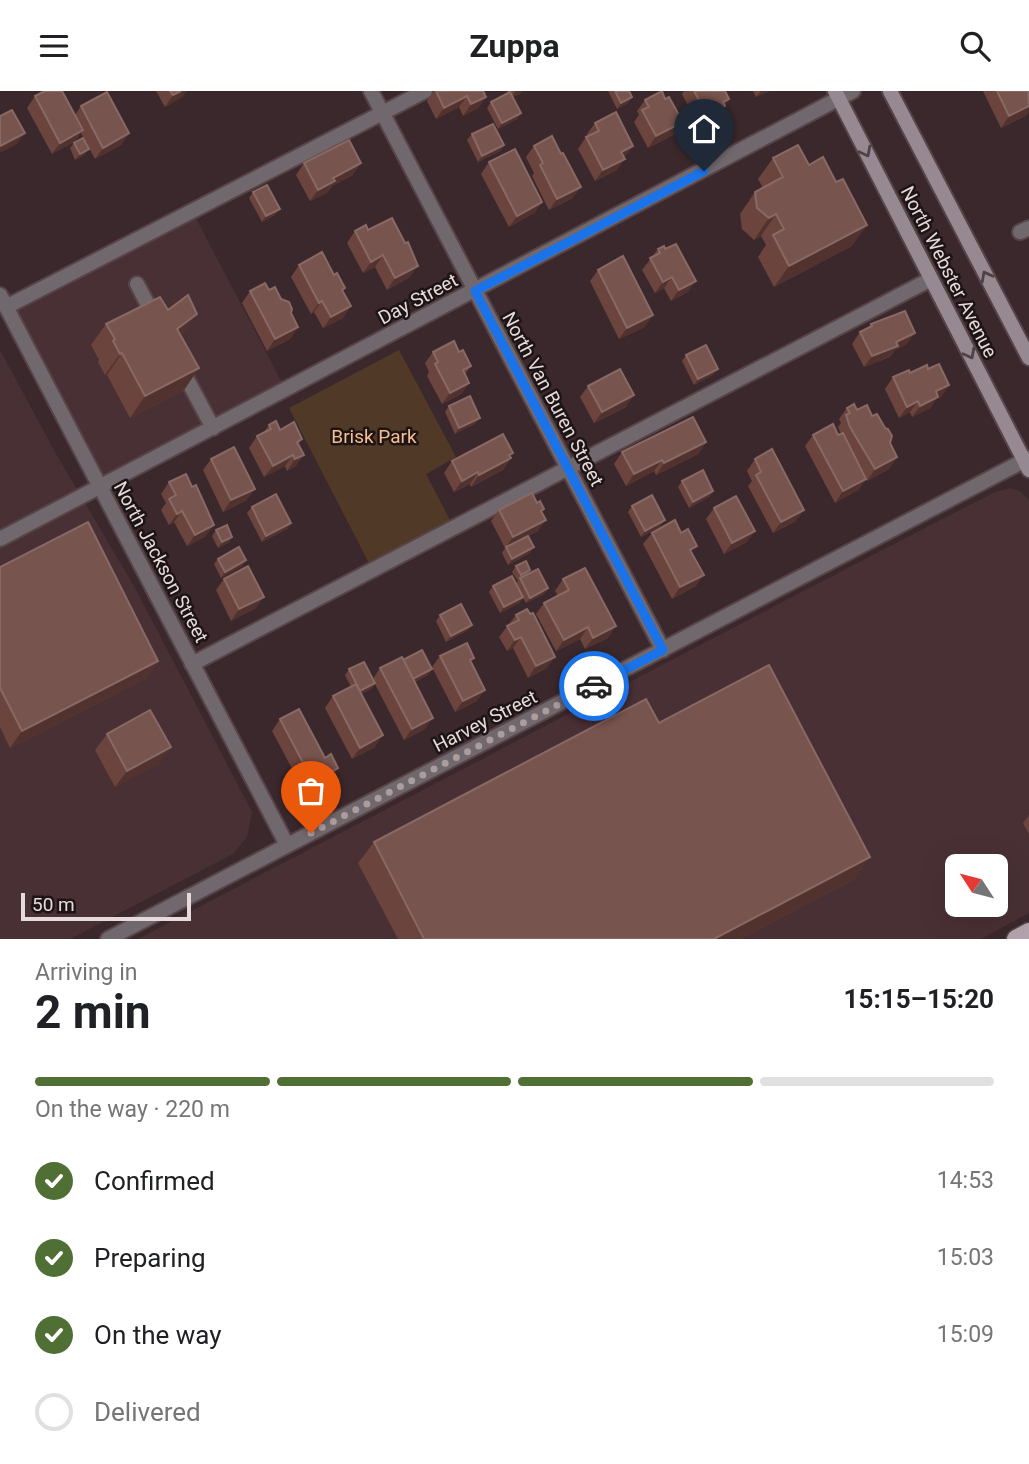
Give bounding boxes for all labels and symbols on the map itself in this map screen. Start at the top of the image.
pin [674,99,734,171]
one-way arrow [858,145,872,157]
street label: North Webster Avenue [896,182,1002,362]
street label: Day Street [374,269,462,329]
one-way arrow [981,271,994,283]
street label: North Van Buren Street [497,308,609,490]
one-way arrow [962,347,975,359]
park label: Brisk Park [331,425,417,448]
street label: North Jackson Street [109,478,213,646]
courier [559,651,629,721]
street label: Harvey Street [429,685,541,757]
pin [281,761,341,833]
north arrow [945,854,1008,917]
scale bar [21,890,191,922]

